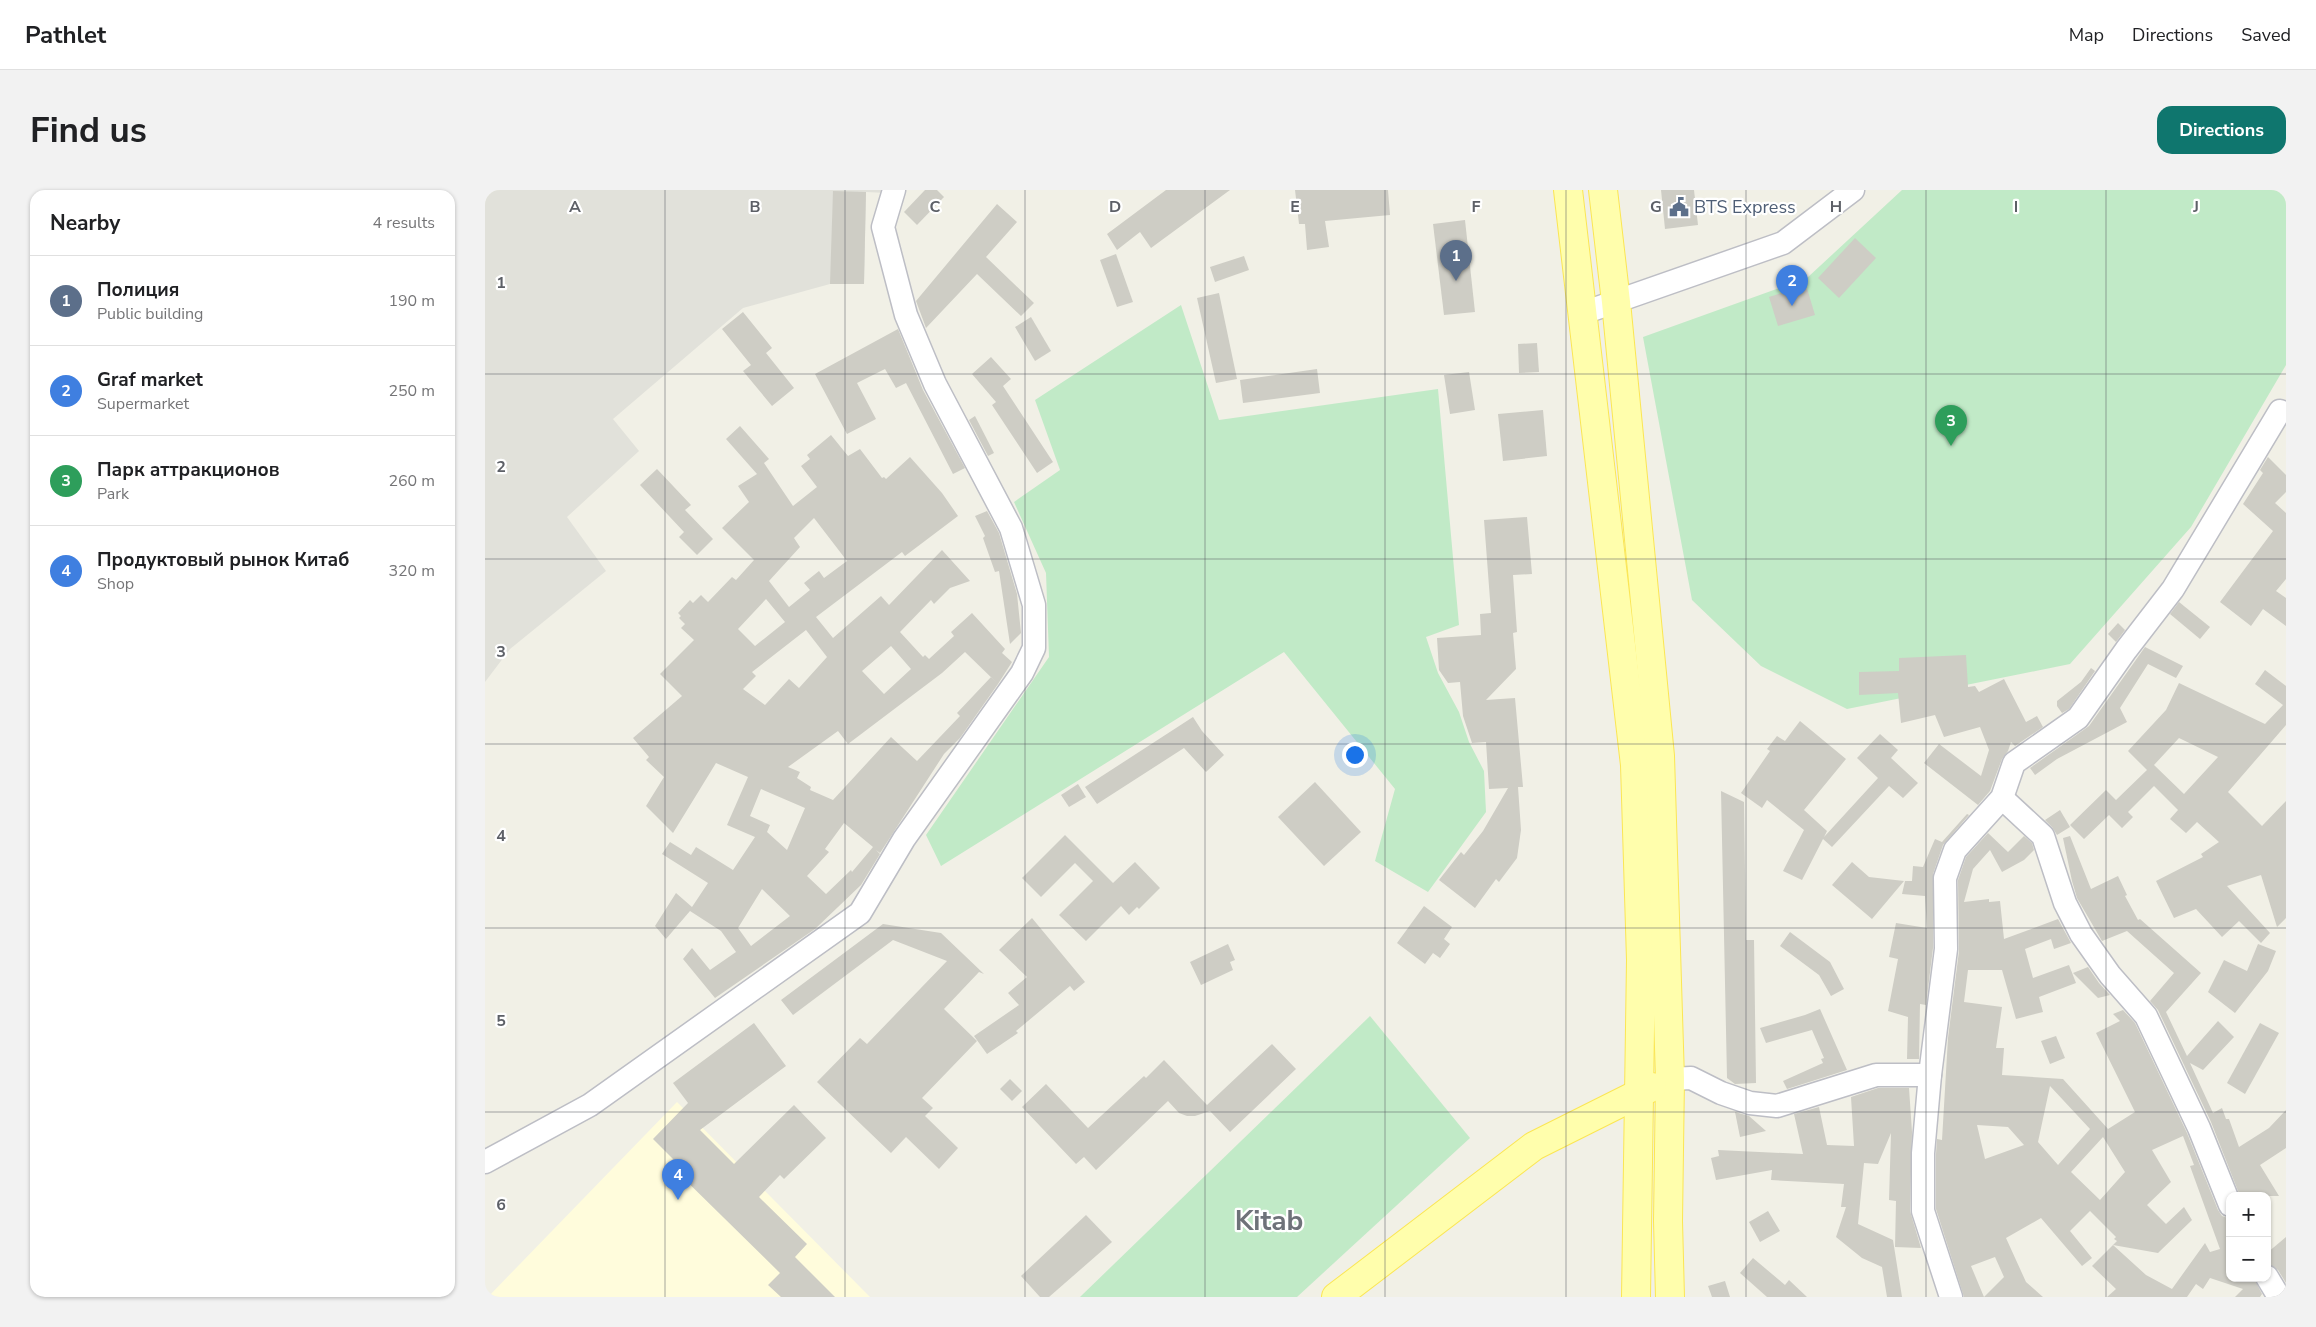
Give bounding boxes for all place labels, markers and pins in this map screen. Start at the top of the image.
place label: BTS Express [1694,195,1796,219]
public building icon: BTS Express [1668,196,1690,218]
pin: 1 [1440,240,1472,281]
pin: 2 [1776,265,1808,306]
pin: 3 [1935,405,1967,446]
pin: 4 [662,1159,694,1200]

